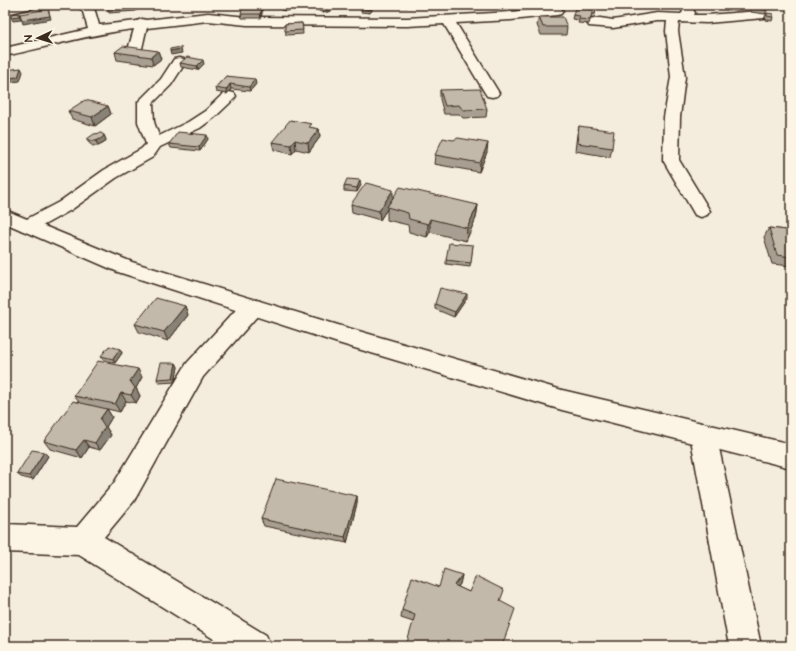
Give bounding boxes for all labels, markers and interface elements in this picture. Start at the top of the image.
north arrow [18,18,58,58]
text: N [21,35,36,43]

